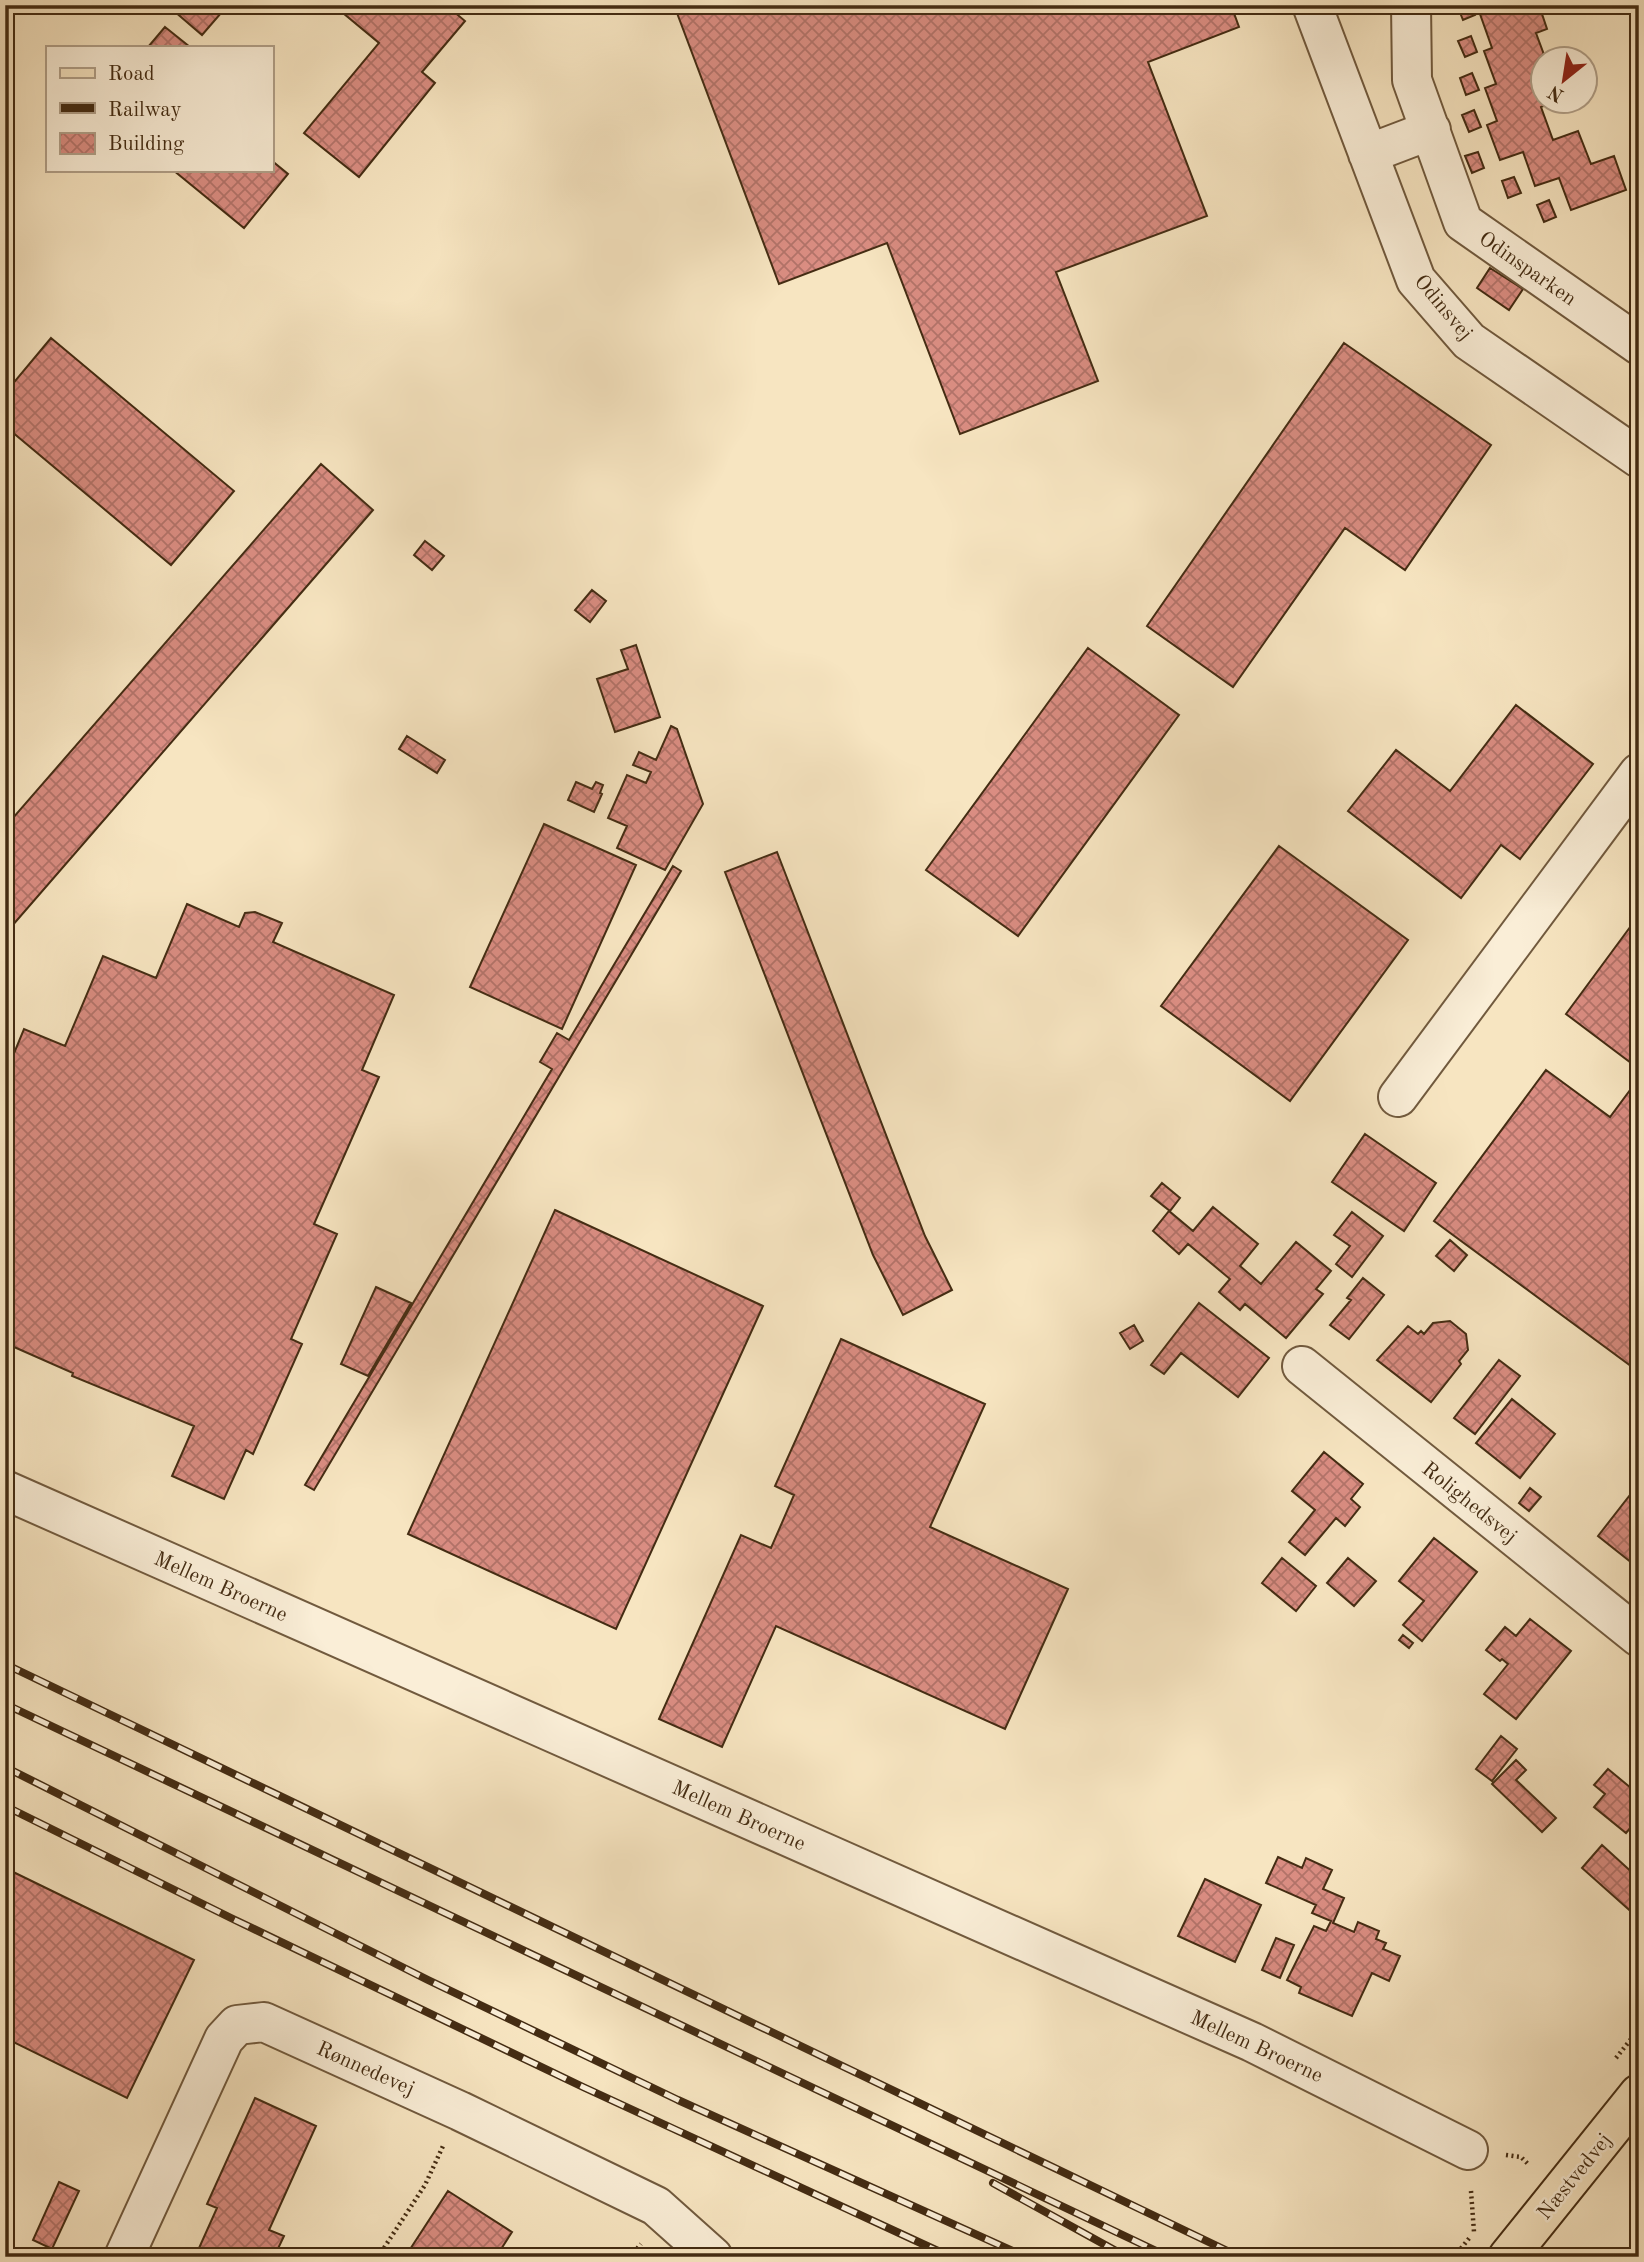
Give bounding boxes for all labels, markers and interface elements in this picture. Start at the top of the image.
legend [46,46,273,172]
north arrow [1528,46,1598,116]
text: Road [108,64,155,85]
text: N [1545,80,1568,104]
text: Railway [108,100,182,121]
text: Building [108,134,185,155]
street label: Odinsparken [1475,228,1580,310]
street label: Odinsvej [1410,271,1476,345]
street label: Rolighedsvej [1417,1459,1521,1548]
street label: Mellem Broerne [151,1549,290,1626]
street label: Mellem Broerne [669,1778,808,1855]
street label: Mellem Broerne [1187,2007,1326,2087]
street label: Rønnedevej [313,2038,418,2100]
street label: Næstvedvej [1534,2130,1616,2224]

